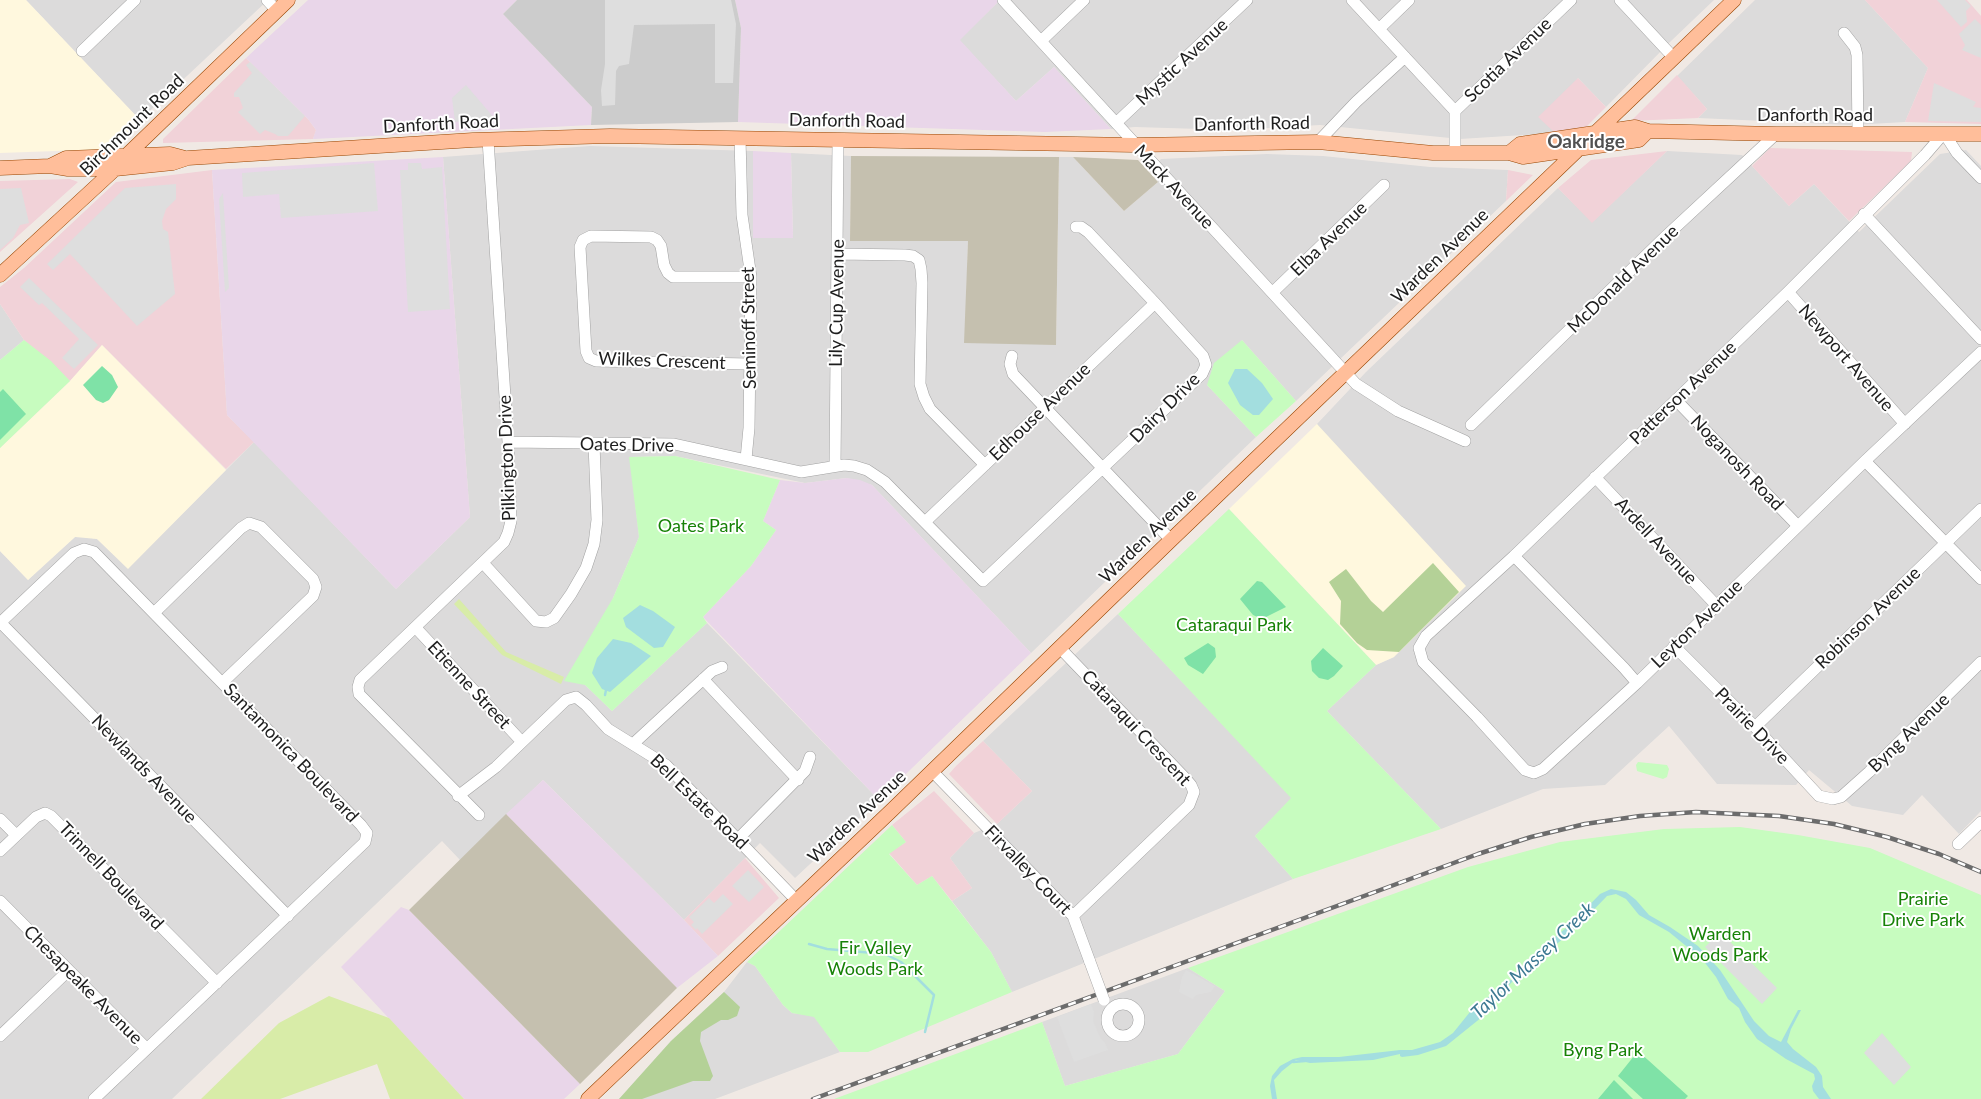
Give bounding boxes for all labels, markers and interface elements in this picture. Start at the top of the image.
street label: Scotia Avenue [1460,13,1556,107]
street label: Mystic Avenue [1132,14,1232,110]
street label: Birchmount Road [75,70,189,180]
street label: Danforth Road [1757,104,1873,126]
street label: Danforth Road [789,109,905,133]
street label: Danforth Road [382,110,500,138]
street label: Danforth Road [1194,112,1310,136]
district label: Oakridge [1547,131,1625,153]
street label: Mack Avenue [1130,140,1218,234]
street label: Elba Avenue [1286,197,1372,281]
street label: Warden Avenue [1387,204,1493,308]
street label: McDonald Avenue [1563,220,1683,338]
street label: Lily Cup Avenue [825,239,849,367]
street label: Seminoff Street [737,267,761,389]
street label: Newport Avenue [1794,300,1898,416]
street label: Patterson Avenue [1625,337,1741,449]
street label: Wilkes Crescent [598,348,726,374]
street label: Edhouse Avenue [985,358,1095,466]
street label: Dairy Drive [1126,369,1204,447]
street label: Pilkington Drive [494,394,520,522]
street label: Noganosh Road [1686,411,1788,515]
street label: Oates Drive [580,433,674,457]
street label: Warden Avenue [1095,484,1201,588]
street label: Ardell Avenue [1610,493,1702,589]
park label: Oates Park [658,515,744,537]
street label: Robinson Avenue [1811,562,1925,674]
street label: Leyton Avenue [1647,575,1747,673]
park label: Cataraqui Park [1176,614,1292,636]
street label: Etienne Street [423,637,515,733]
street label: Cataraqui Crescent [1077,666,1195,790]
street label: Santamonica Boulevard [219,679,363,827]
street label: Prairie Drive [1710,683,1794,769]
street label: Byng Avenue [1864,689,1954,777]
street label: Newlands Avenue [87,710,201,828]
street label: Bell Estate Road [646,750,752,854]
street label: Warden Avenue [803,766,911,868]
street label: Trinnell Boulevard [54,817,168,935]
street label: Firvalley Court [980,821,1076,919]
park label: Prairie Drive Park [1882,888,1964,931]
water label: Taylor Massey Creek [1466,898,1600,1024]
street label: Chesapeake Avenue [19,921,147,1049]
park label: Warden Woods Park [1672,923,1768,966]
park label: Fir Valley Woods Park [827,937,923,980]
park label: Byng Park [1563,1039,1643,1061]

